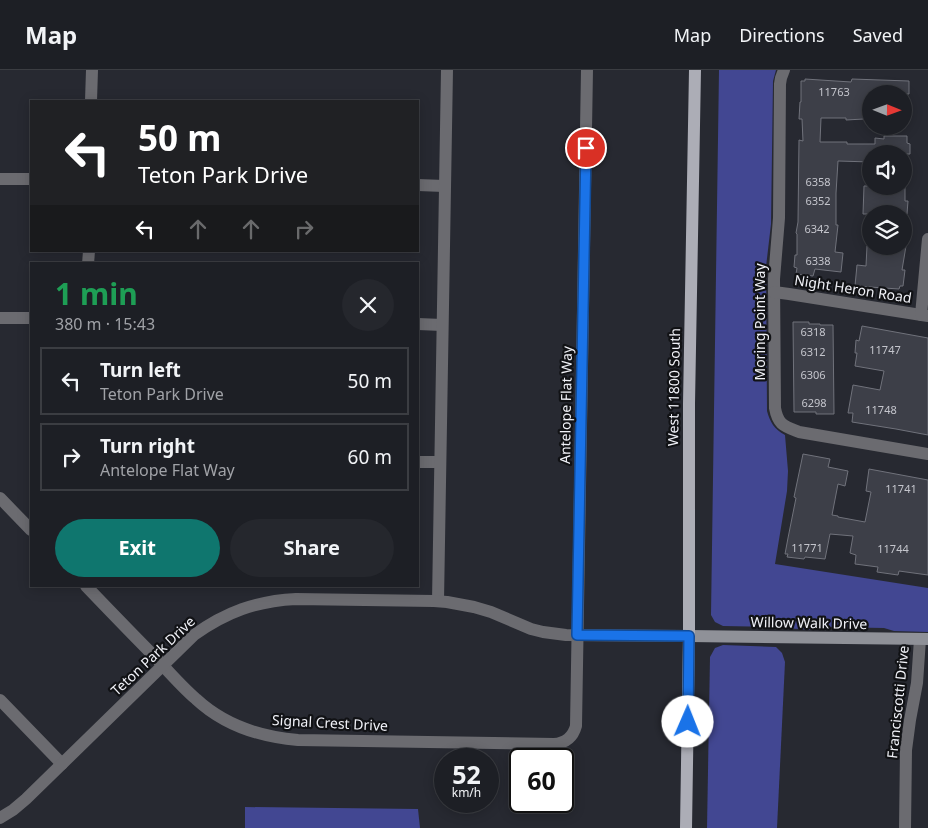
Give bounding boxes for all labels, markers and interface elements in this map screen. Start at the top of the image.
text: Map [25,18,77,51]
text: Map [674,23,711,47]
text: Directions [739,23,825,47]
text: Saved [853,23,903,47]
house number: 11763 [818,84,850,99]
north arrow [862,85,912,135]
map controls [862,85,912,255]
text: 50 m [138,114,221,161]
icon: left [55,120,120,185]
pin [565,127,607,169]
icon: arrive [572,134,600,162]
button: sound [862,145,912,195]
text: Teton Park Drive [138,159,308,189]
house number: 6358 [805,174,831,189]
house number: 6352 [805,193,831,208]
button: layers [862,205,912,255]
icon: left [131,215,159,243]
icon: ahead [184,215,212,243]
icon: ahead [237,215,265,243]
icon: right [290,215,318,243]
house number: 6342 [804,221,830,236]
house number: 6338 [805,253,831,268]
street label: Moring Point Way [750,263,769,381]
street label: Night Heron Road [793,270,913,307]
text: 1 min [55,273,138,314]
button: close [342,279,394,331]
text: 380 m · 15:43 [55,313,155,335]
house number: 6318 [800,324,826,339]
street label: West 11800 South [663,328,684,446]
house number: 11747 [869,342,901,357]
house number: 6312 [800,344,826,359]
street label: Antelope Flat Way [555,345,576,464]
text: Turn left [100,357,181,383]
icon: left [57,367,85,395]
house number: 6306 [800,367,826,382]
text: 50 m [348,368,392,394]
text: Teton Park Drive [100,383,224,405]
house number: 6298 [801,395,827,410]
house number: 11748 [865,402,897,417]
text: Turn right [100,433,195,459]
icon: right [57,443,85,471]
text: 60 m [348,444,392,470]
text: Antelope Flat Way [100,459,235,481]
house number: 11741 [885,481,917,496]
button: Exit [55,519,220,577]
button: Share [230,519,394,577]
house number: 11771 [791,540,823,555]
house number: 11744 [877,541,909,556]
street label: Teton Park Drive [107,612,199,700]
street label: Willow Walk Drive [751,612,868,633]
street label: Franciscotti Drive [882,644,913,759]
position arrow [661,695,713,747]
street label: Signal Crest Drive [272,710,389,735]
speed limit sign: 60 [509,748,574,813]
text: 52 [452,757,481,791]
text: km/h [452,784,481,801]

